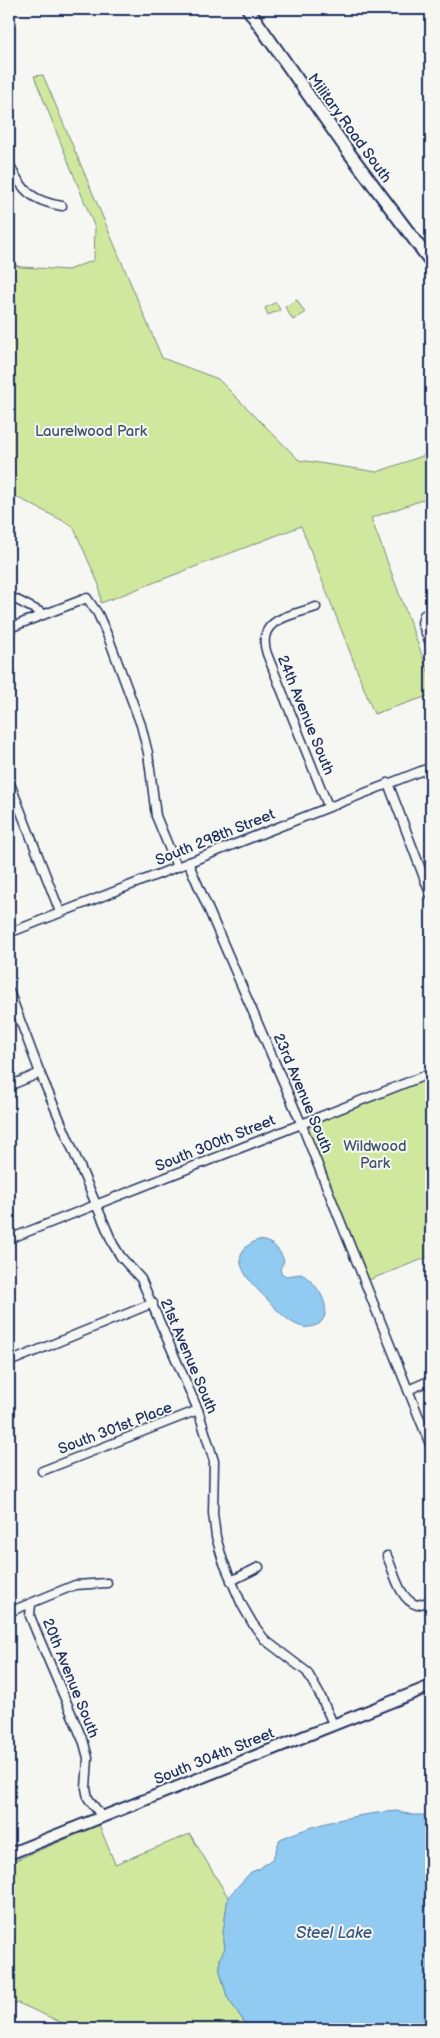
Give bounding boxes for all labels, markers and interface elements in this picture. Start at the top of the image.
street label: Military Road South [303,70,396,187]
park label: Laurelwood Park [35,422,148,441]
street label: 24th Avenue South [273,653,338,778]
street label: South 298th Street [153,805,278,870]
street label: 23rd Avenue South [269,1030,336,1156]
street label: South 300th Street [153,1111,278,1176]
park label: Wildwood Park [343,1137,407,1173]
street label: 21st Avenue South [156,1296,221,1417]
street label: South 301st Place [55,1398,175,1459]
street label: 20th Avenue South [38,1616,103,1741]
street label: South 304th Street [151,1724,277,1789]
water label: Steel Lake [296,1924,372,1943]

